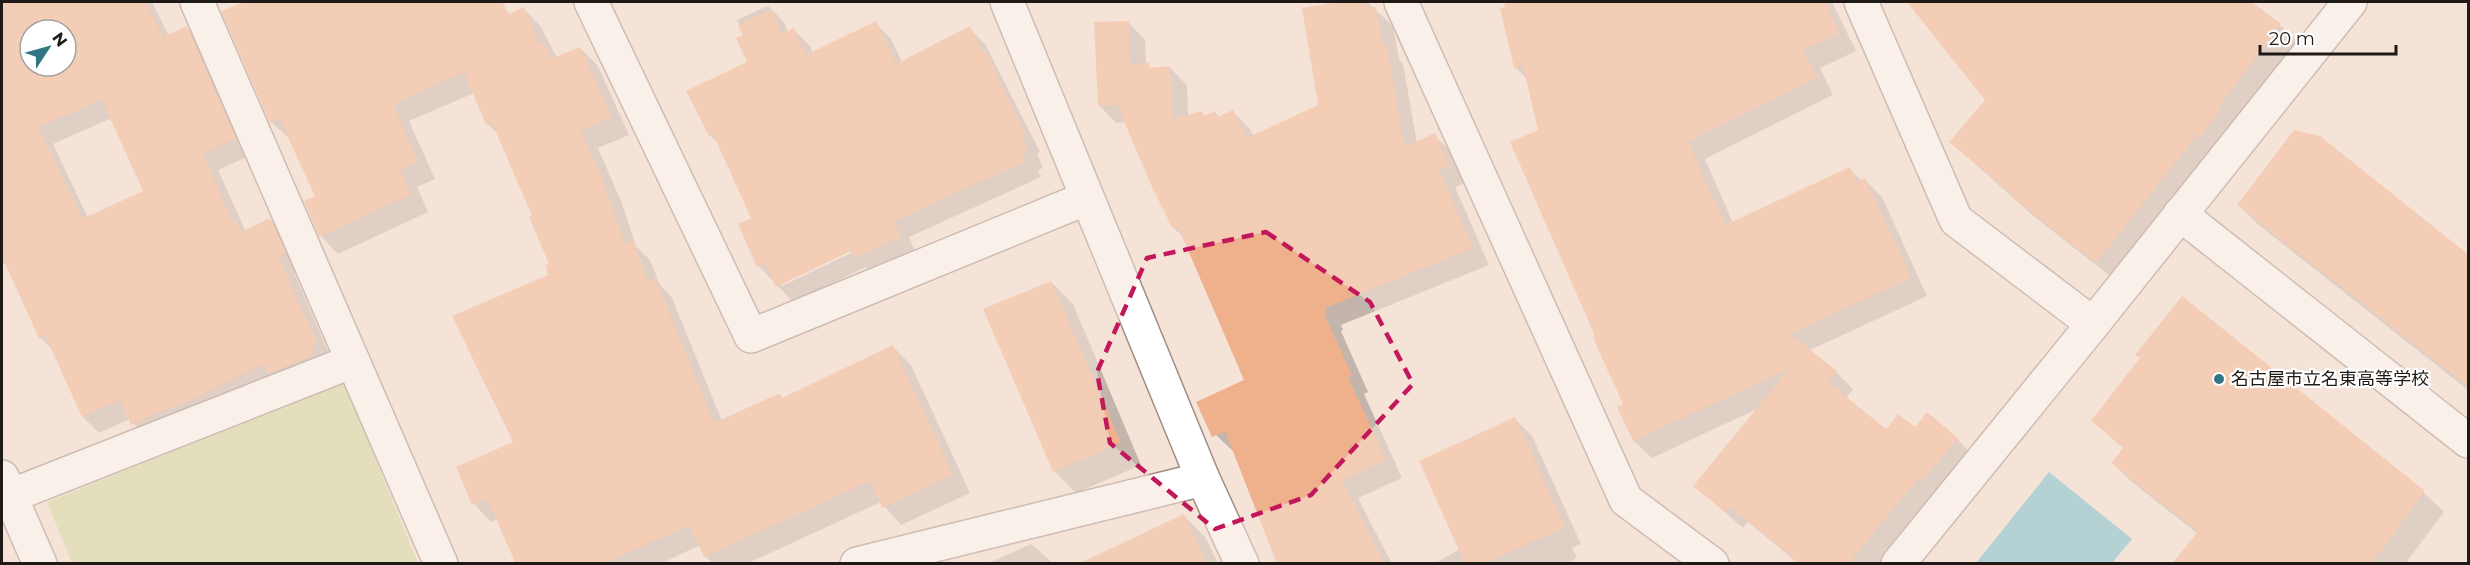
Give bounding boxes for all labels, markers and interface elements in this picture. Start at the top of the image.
north arrow [18,18,78,78]
scale bar [2260,18,2396,56]
text: 20 m [2269,28,2315,50]
text: N [48,29,71,50]
place label: 名古屋市立名東高等学校 [2231,368,2429,390]
marker: 名古屋市立名東高等学校 [2212,372,2226,386]

